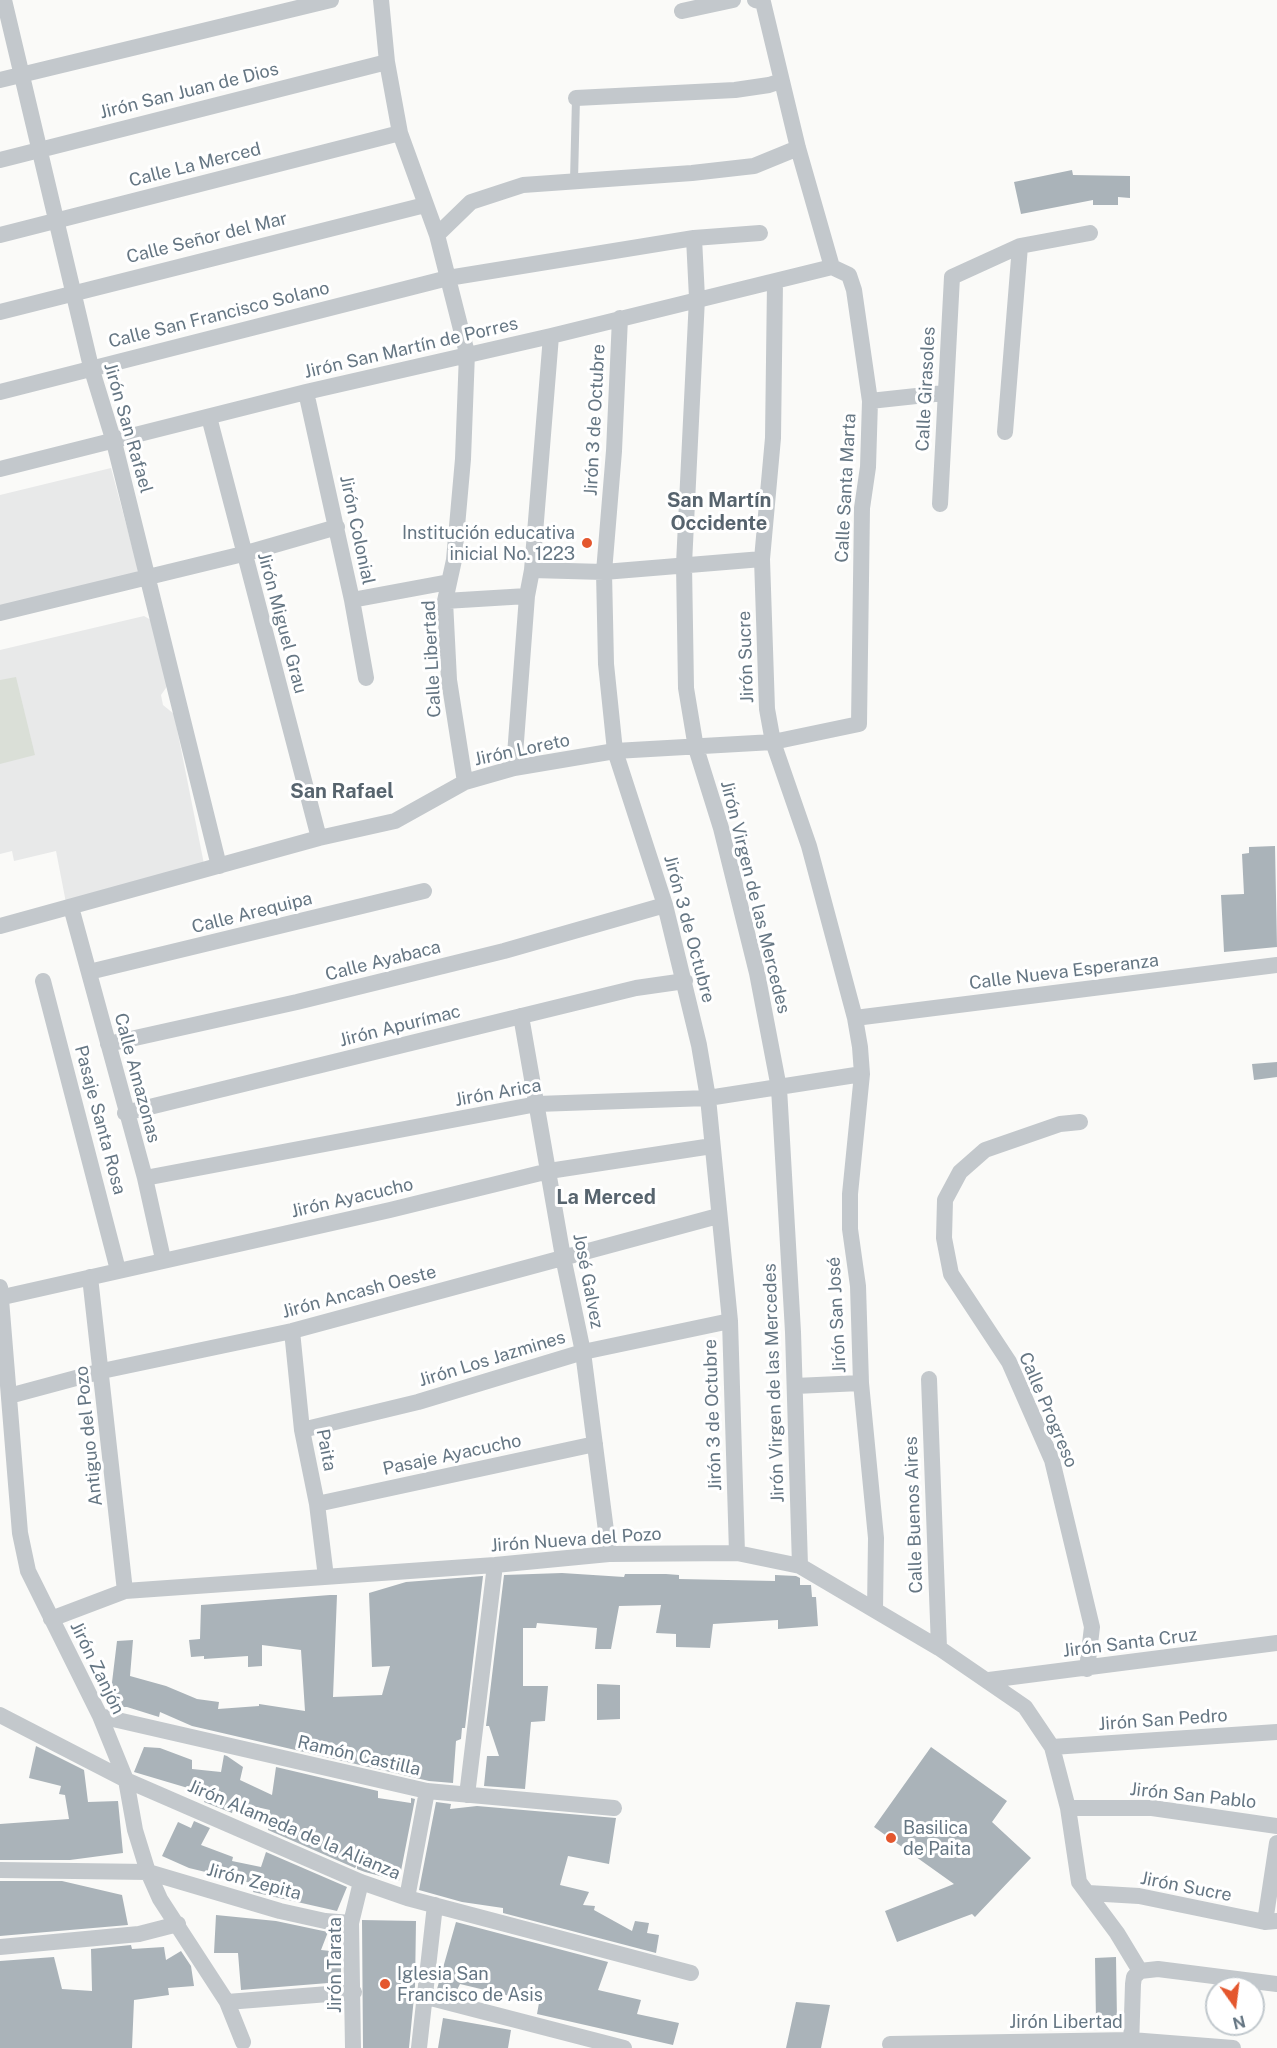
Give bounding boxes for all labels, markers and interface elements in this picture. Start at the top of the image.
street label: Jirón San Juan de Dios [97,58,281,124]
street label: Calle La Merced [127,138,263,192]
street label: Calle Señor del Mar [124,208,290,268]
street label: Calle San Francisco Solano [106,277,332,353]
street label: Jirón San Martín de Porres [302,313,520,383]
street label: Calle Girasoles [912,326,940,452]
street label: Jirón 3 de Octubre [580,343,610,497]
street label: Jirón San Rafael [99,360,157,496]
street label: Calle Santa Marta [831,413,861,563]
street label: Jirón Colonial [335,473,379,587]
district label: San Martín Occidente [667,489,771,536]
place label: Institución educativa inicial No. 1223 [402,522,575,564]
marker: Institución educativa inicial No. 1223 [580,536,594,550]
street label: Jirón Miguel Grau [253,550,311,696]
street label: Calle Libertad [418,600,446,718]
street label: Jirón Sucre [734,610,758,704]
street label: Jirón Loreto [472,729,572,771]
street label: Jirón Virgen de las Mercedes [716,778,794,1016]
district label: San Rafael [290,780,394,804]
street label: Jirón 3 de Octubre [659,853,719,1005]
street label: Calle Arequipa [190,888,314,938]
street label: Calle Ayabaca [323,936,443,986]
street label: Calle Nueva Esperanza [968,950,1160,994]
street label: Jirón Apurímac [337,1000,463,1052]
street label: Calle Amazonas [109,1011,165,1145]
street label: Pasaje Santa Rosa [70,1043,130,1197]
street label: Jirón Arica [453,1075,543,1111]
street label: Jirón Ayacucho [289,1173,415,1223]
district label: La Merced [556,1186,656,1210]
street label: José Galvez [568,1232,608,1330]
street label: Jirón San José [823,1256,851,1374]
street label: Jirón Ancash Oeste [279,1261,439,1323]
street label: Jirón Virgen de las Mercedes [759,1263,789,1503]
street label: Jirón Los Jazmines [416,1326,568,1392]
street label: Jirón 3 de Octubre [700,1339,726,1491]
street label: Calle Progreso [1014,1349,1082,1471]
street label: Antiguo del Pozo [71,1365,107,1507]
street label: Paita [311,1427,341,1473]
street label: Pasaje Ayacucho [381,1430,523,1480]
street label: Calle Buenos Aires [900,1436,928,1594]
street label: Jirón Nueva del Pozo [490,1523,662,1557]
street label: Jirón Zanjón [65,1618,129,1718]
street label: Jirón Santa Cruz [1062,1624,1198,1662]
street label: Jirón San Pedro [1098,1705,1228,1735]
street label: Ramón Castilla [295,1731,423,1781]
street label: Jirón Alameda de la Alianza [184,1775,404,1885]
street label: Jirón San Pablo [1129,1779,1257,1813]
place label: Basilica de Paita [903,1817,971,1860]
marker: Basilica de Paita [884,1831,898,1845]
street label: Jirón Zepita [204,1859,304,1905]
street label: Jirón Sucre [1138,1868,1234,1906]
street label: Jirón Tarata [324,1917,346,2013]
place label: Iglesia San Francisco de Asis [397,1963,543,2006]
north arrow [1205,1976,1265,2036]
marker: Iglesia San Francisco de Asis [378,1977,392,1991]
street label: Jirón Libertad [1009,2011,1123,2033]
text: N [1231,2011,1247,2033]

